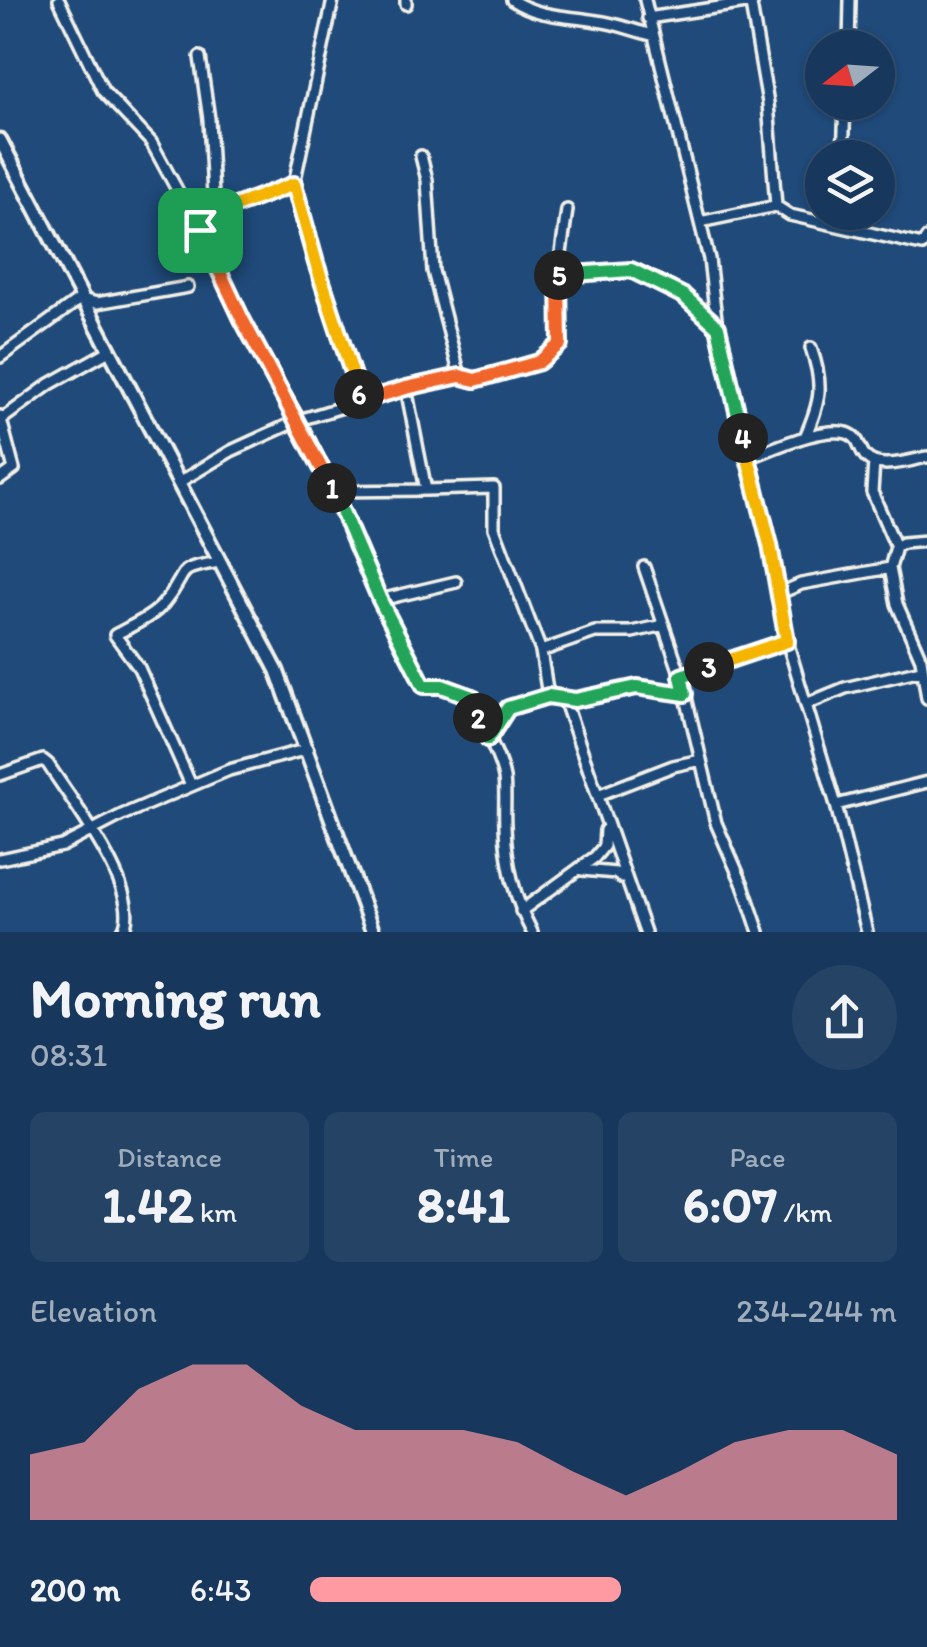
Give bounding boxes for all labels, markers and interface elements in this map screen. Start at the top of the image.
north arrow [805,30,895,120]
map controls [805,30,895,230]
button: layers [805,140,895,230]
pin [158,188,243,273]
icon: arrive [173,203,228,258]
pin: 5 [534,250,584,300]
text: 5 [552,258,566,292]
pin: 6 [334,369,384,419]
text: 6 [352,377,366,411]
pin: 4 [718,413,768,463]
text: 4 [735,421,751,455]
pin: 1 [307,463,357,513]
text: 1 [326,471,339,505]
pin: 3 [684,642,734,692]
text: 3 [701,650,717,684]
pin: 2 [453,693,503,743]
text: 2 [471,701,485,735]
text: Morning run [30,965,321,1031]
button: share [792,965,897,1070]
text: 08:31 [30,1036,107,1074]
text: Distance [117,1140,222,1174]
text: Time [434,1140,493,1174]
text: Pace [729,1140,786,1174]
text: 1.42 [102,1174,194,1235]
text: 8:41 [417,1174,510,1235]
text: 6:07 [683,1174,777,1235]
text: km [194,1195,237,1229]
text: /km [777,1195,832,1229]
text: Elevation [30,1292,157,1330]
text: 234–244 m [736,1292,897,1330]
text: 200 m [30,1571,120,1609]
text: 6:43 [190,1571,251,1609]

